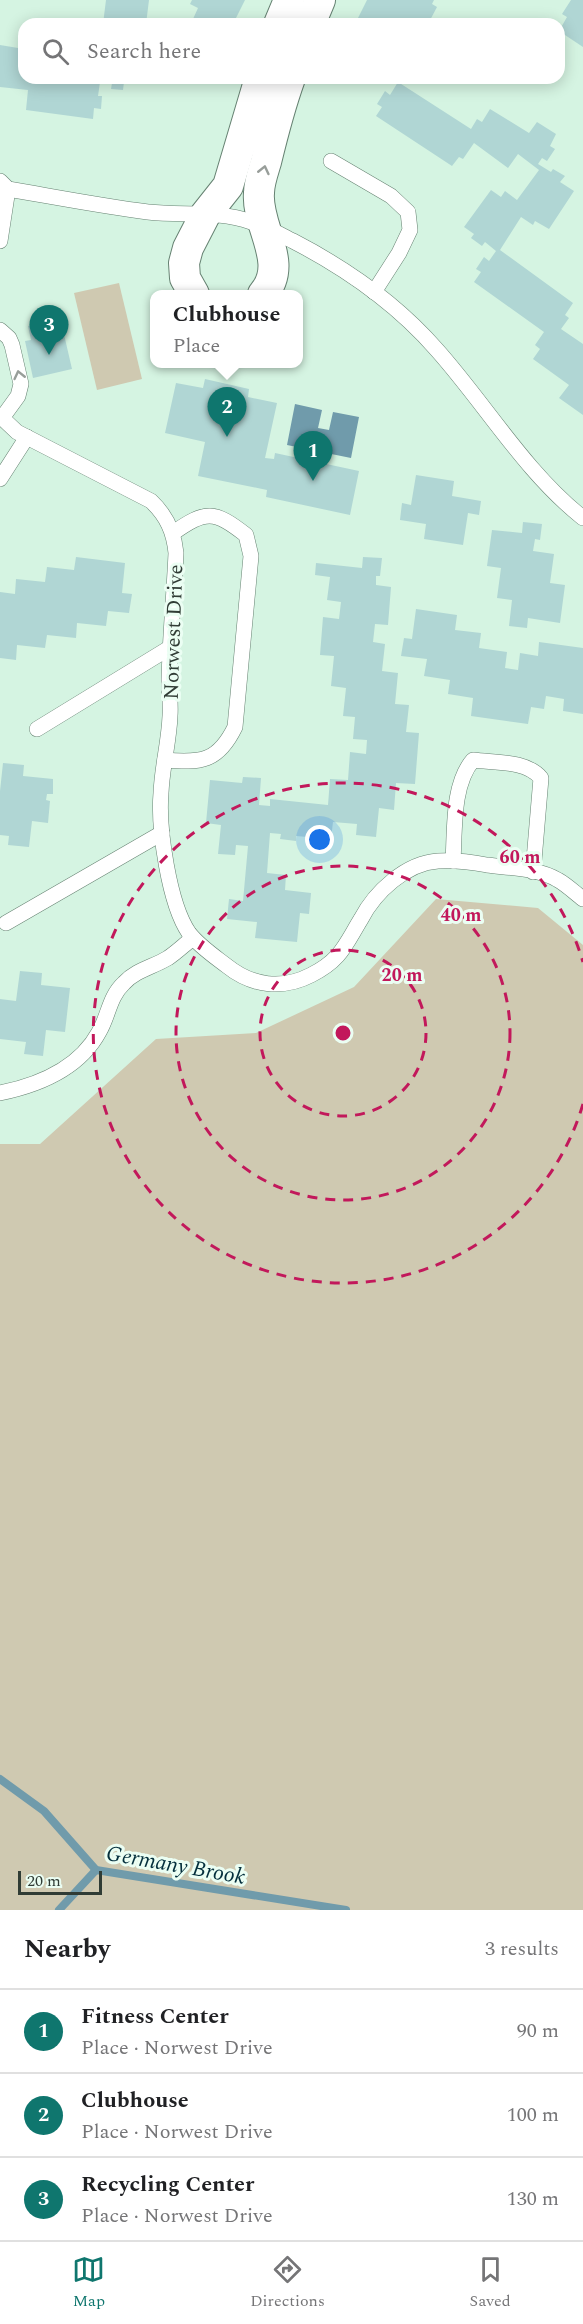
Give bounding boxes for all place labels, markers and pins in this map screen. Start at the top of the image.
pin: 3 [29,306,68,355]
pin: 2 [208,388,246,437]
pin: 1 [294,432,332,481]
centre of rings [333,1023,353,1043]

